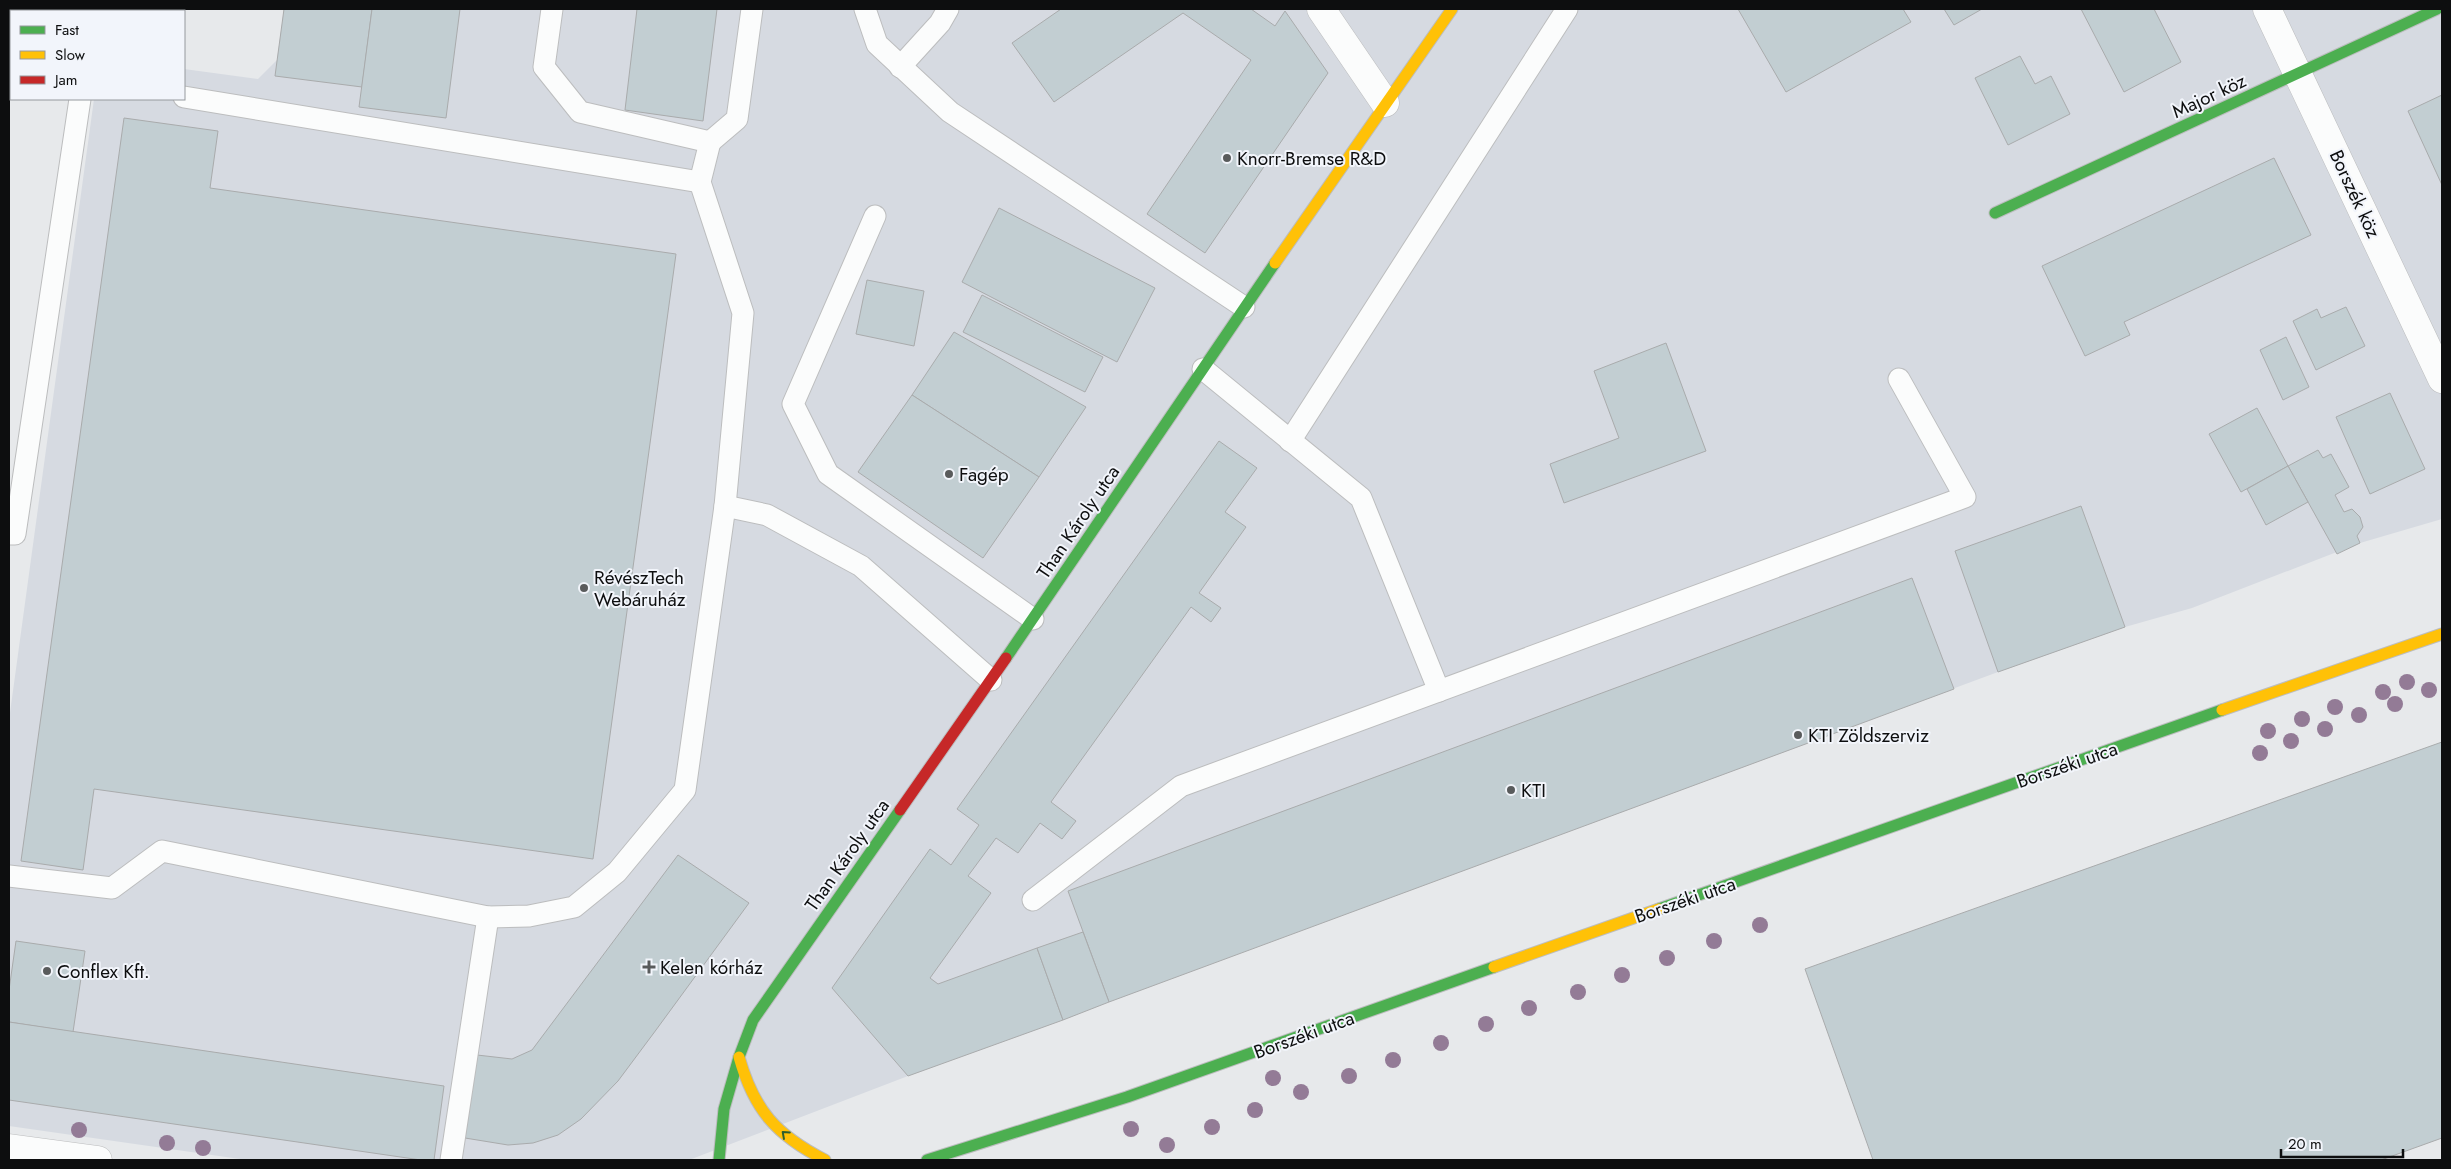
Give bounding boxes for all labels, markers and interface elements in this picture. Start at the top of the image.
legend [10,10,185,100]
text: Fast [55,19,79,41]
text: Slow [55,44,86,66]
street label: Major köz [2168,67,2251,125]
text: Jam [53,69,78,91]
place label: Knorr-Bremse R&D [1237,145,1386,172]
street label: Borszék köz [2323,146,2387,243]
marker: Knorr-Bremse R&D [1221,152,1233,164]
street label: Than Károly utca [1030,460,1126,584]
place label: Fagép [959,461,1009,488]
marker: Fagép [943,468,955,480]
place label: RévészTech Webáruház [594,564,686,613]
marker: RévészTech Webáruház [578,582,590,594]
place label: KTI Zöldszerviz [1808,722,1929,749]
marker: KTI Zöldszerviz [1792,729,1804,741]
street label: Borszéki utca [2013,735,2121,795]
place label: KTI [1521,777,1546,804]
marker: KTI [1505,784,1517,796]
street label: Than Károly utca [798,793,896,917]
street label: Borszéki utca [1631,870,1739,930]
place label: Kelen kórház [660,954,763,981]
place label: Conflex Kft. [57,958,150,985]
marker: Kelen kórház [642,960,656,974]
marker: Conflex Kft. [41,965,53,977]
street label: Borszéki utca [1250,1004,1358,1066]
scale bar [2281,1126,2404,1158]
one-way arrow [781,1131,790,1140]
text: 20 m [2288,1133,2322,1155]

